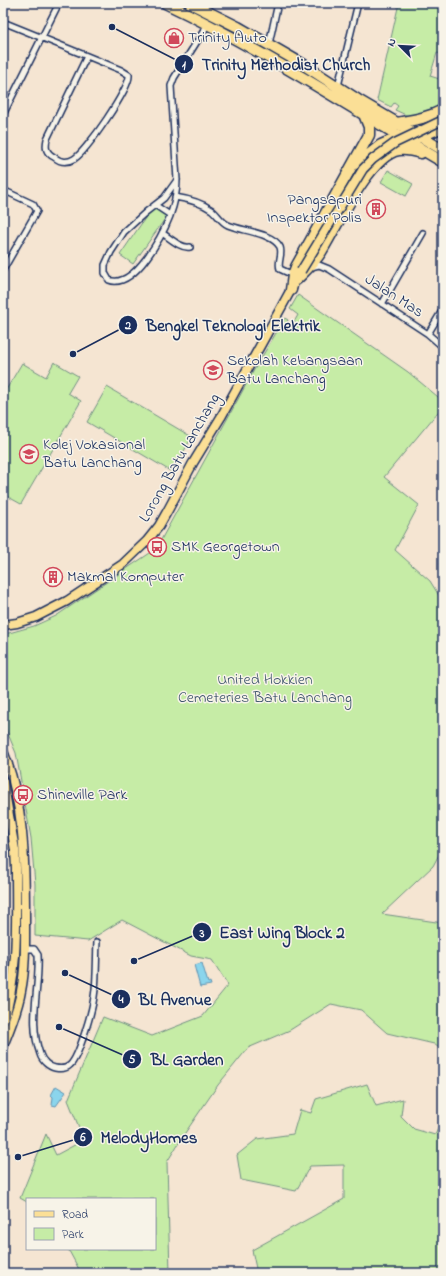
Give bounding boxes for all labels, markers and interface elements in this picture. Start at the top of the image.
place label: Trinity Auto [188,26,267,50]
north arrow [380,26,420,66]
shop icon: Trinity Auto [163,27,185,49]
text: N [383,36,401,49]
callout: Trinity Methodist Church [174,50,378,79]
text: Trinity Methodist Church [202,53,370,80]
text: 1 [182,57,186,75]
place label: Pangsapuri Inspektor Polis [267,188,362,230]
building icon: Pangsapuri Inspektor Polis [365,198,387,220]
street label: Jalan Mas [360,268,428,324]
callout: Bengkel Teknologi Elektrik [118,311,328,340]
text: Bengkel Teknologi Elektrik [145,314,321,341]
text: 2 [124,317,131,335]
place label: Sekolah Kebangsaan Batu Lanchang [226,349,363,391]
school or university icon: Sekolah Kebangsaan Batu Lanchang [202,359,224,381]
street label: Lorong Batu Lanchang [133,389,227,527]
place label: Kolej Vokasional Batu Lanchang [42,433,146,475]
school or university icon: Kolej Vokasional Batu Lanchang [18,443,40,465]
place label: SMK Georgetown [171,535,280,559]
bus stop icon: SMK Georgetown [146,536,168,558]
place label: Makmal Komputer [67,565,184,589]
building icon: Makmal Komputer [42,566,64,588]
park label: United Hokkien Cemeteries Batu Lanchang [178,668,352,710]
place label: Shineville Park [37,783,128,807]
bus stop icon: Shineville Park [12,784,34,806]
callout: East Wing Block 2 [192,918,353,947]
text: East Wing Block 2 [219,921,345,948]
text: 3 [199,925,205,943]
callout: BL Avenue [111,984,220,1013]
text: BL Avenue [138,988,213,1013]
text: 4 [118,991,124,1009]
callout: BL Garden [122,1044,231,1073]
text: BL Garden [150,1048,224,1073]
text: 5 [129,1051,136,1069]
callout: MelodyHomes [73,1122,206,1151]
text: MelodyHomes [101,1126,198,1153]
text: 6 [79,1129,86,1147]
legend [26,1198,156,1250]
text: Road [62,1206,88,1224]
text: Park [62,1226,84,1244]

